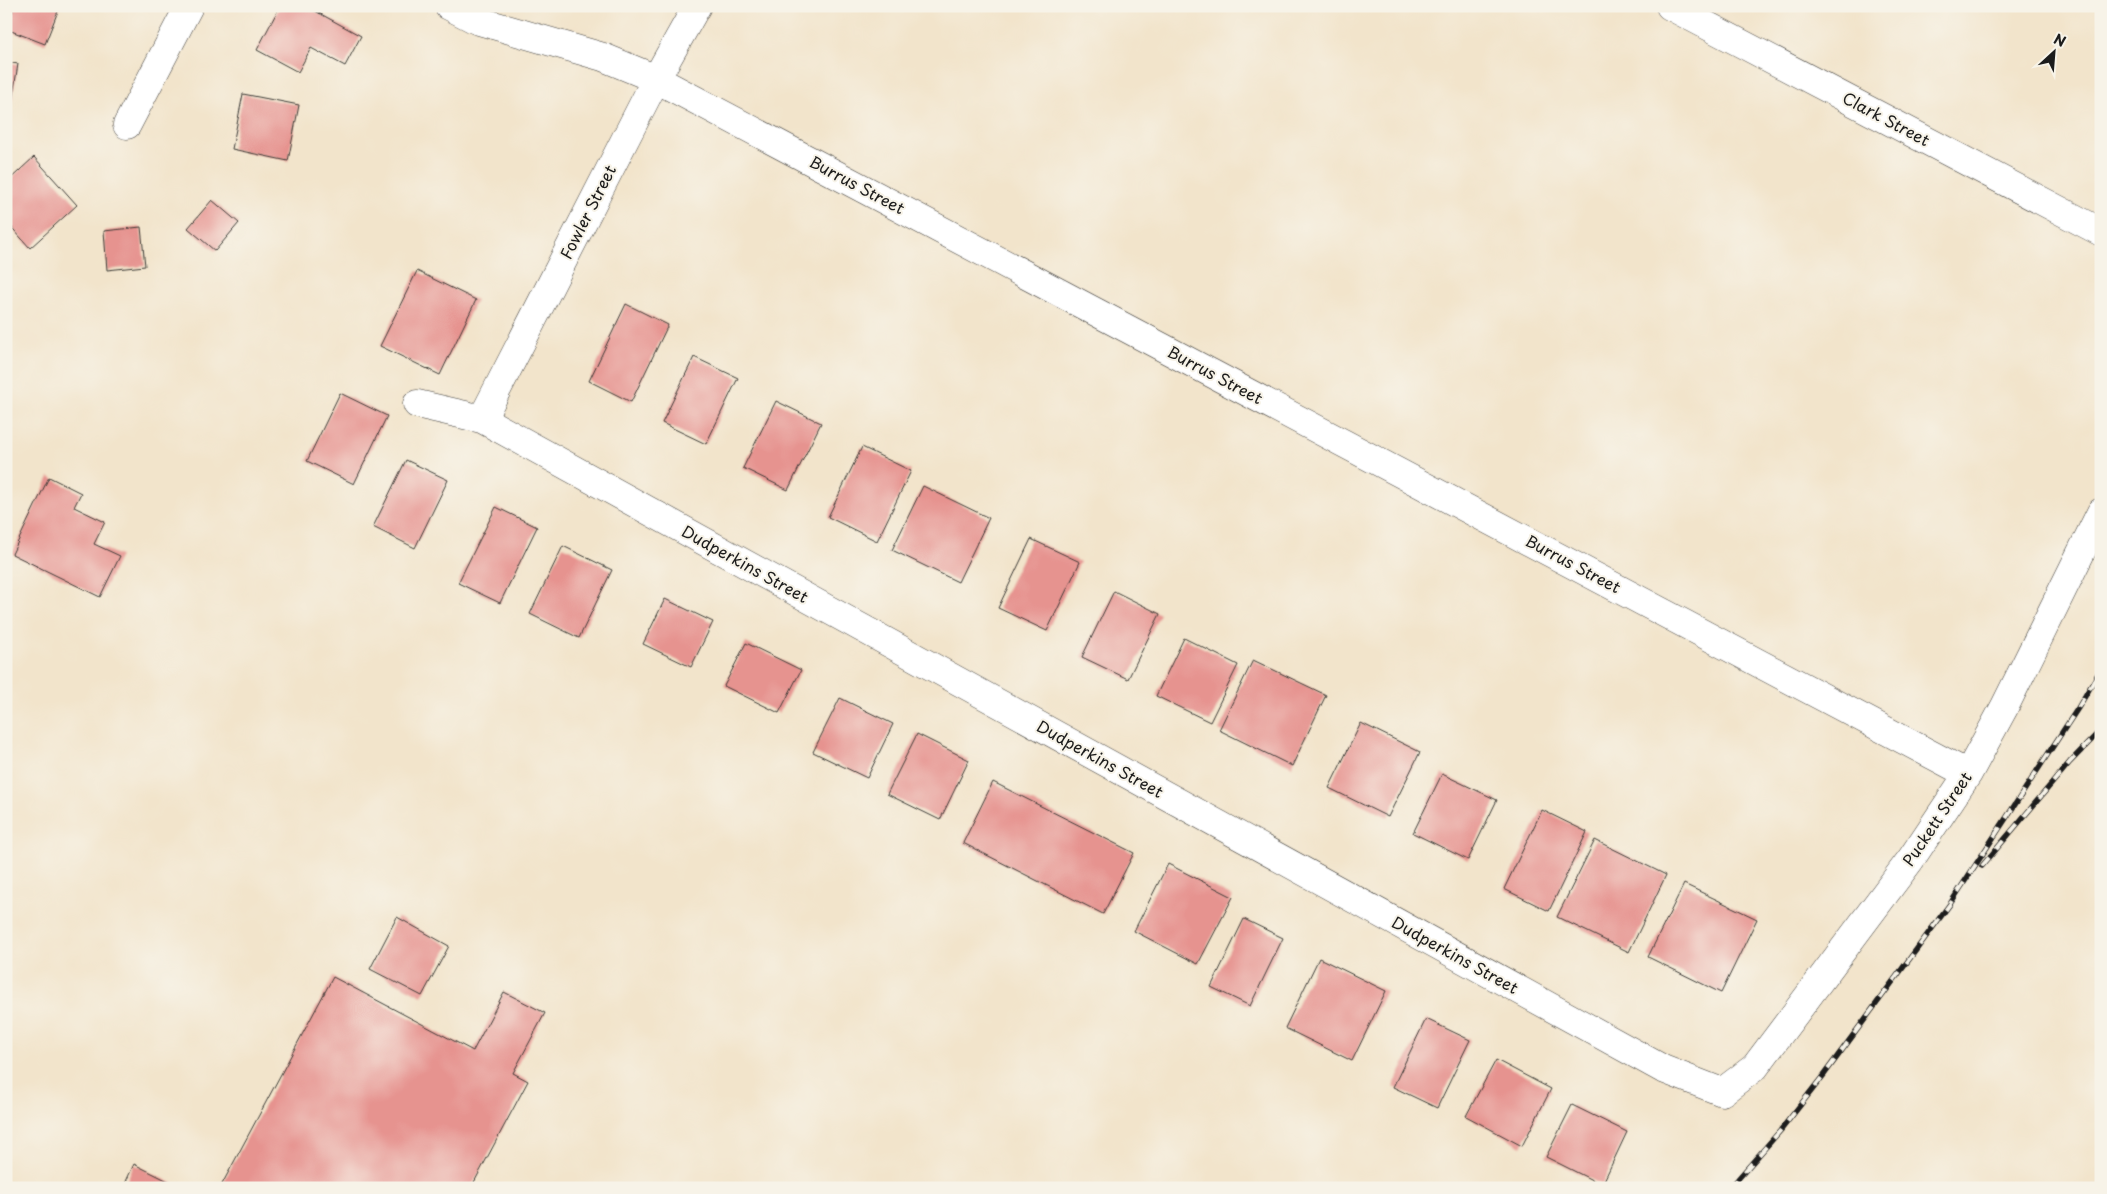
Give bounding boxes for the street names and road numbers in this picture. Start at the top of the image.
street label: Clark Street [1839,85,1935,151]
street label: Burrus Street [806,149,910,220]
street label: Fowler Street [553,160,621,263]
street label: Burrus Street [1164,339,1268,410]
street label: Dudperkins Street [678,518,814,608]
street label: Burrus Street [1522,528,1626,599]
street label: Dudperkins Street [1033,713,1169,803]
street label: Puckett Street [1896,766,1977,870]
street label: Dudperkins Street [1388,909,1524,999]

